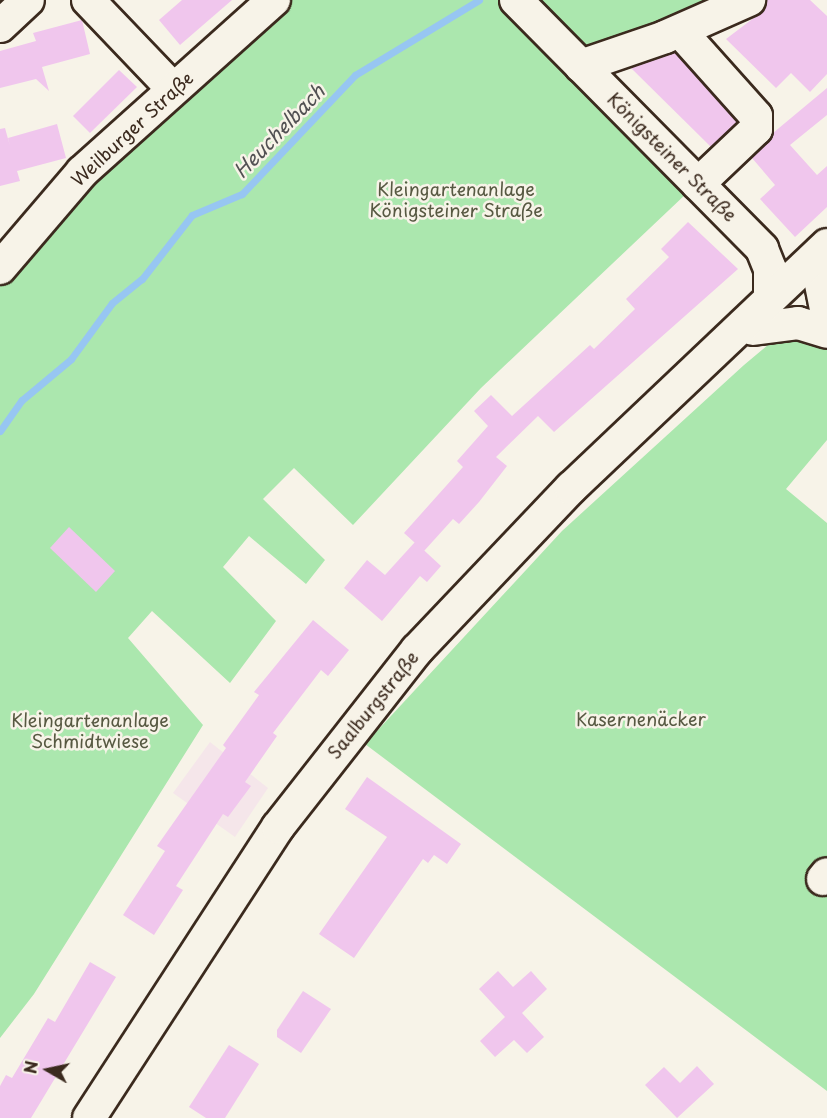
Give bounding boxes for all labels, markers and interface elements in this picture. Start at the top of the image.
street label: Weilburger Straße [66,67,198,191]
water label: Heuchelbach [229,79,329,183]
street label: Königsteiner Straße [603,88,741,226]
park label: Kleingartenanlage Königsteiner Straße [369,179,543,222]
street label: Saalburgstraße [323,647,423,763]
park label: Kasernenäcker [576,708,706,730]
park label: Kleingartenanlage Schmidtwiese [11,710,169,752]
north arrow [18,1040,78,1100]
text: N [17,1059,43,1075]

